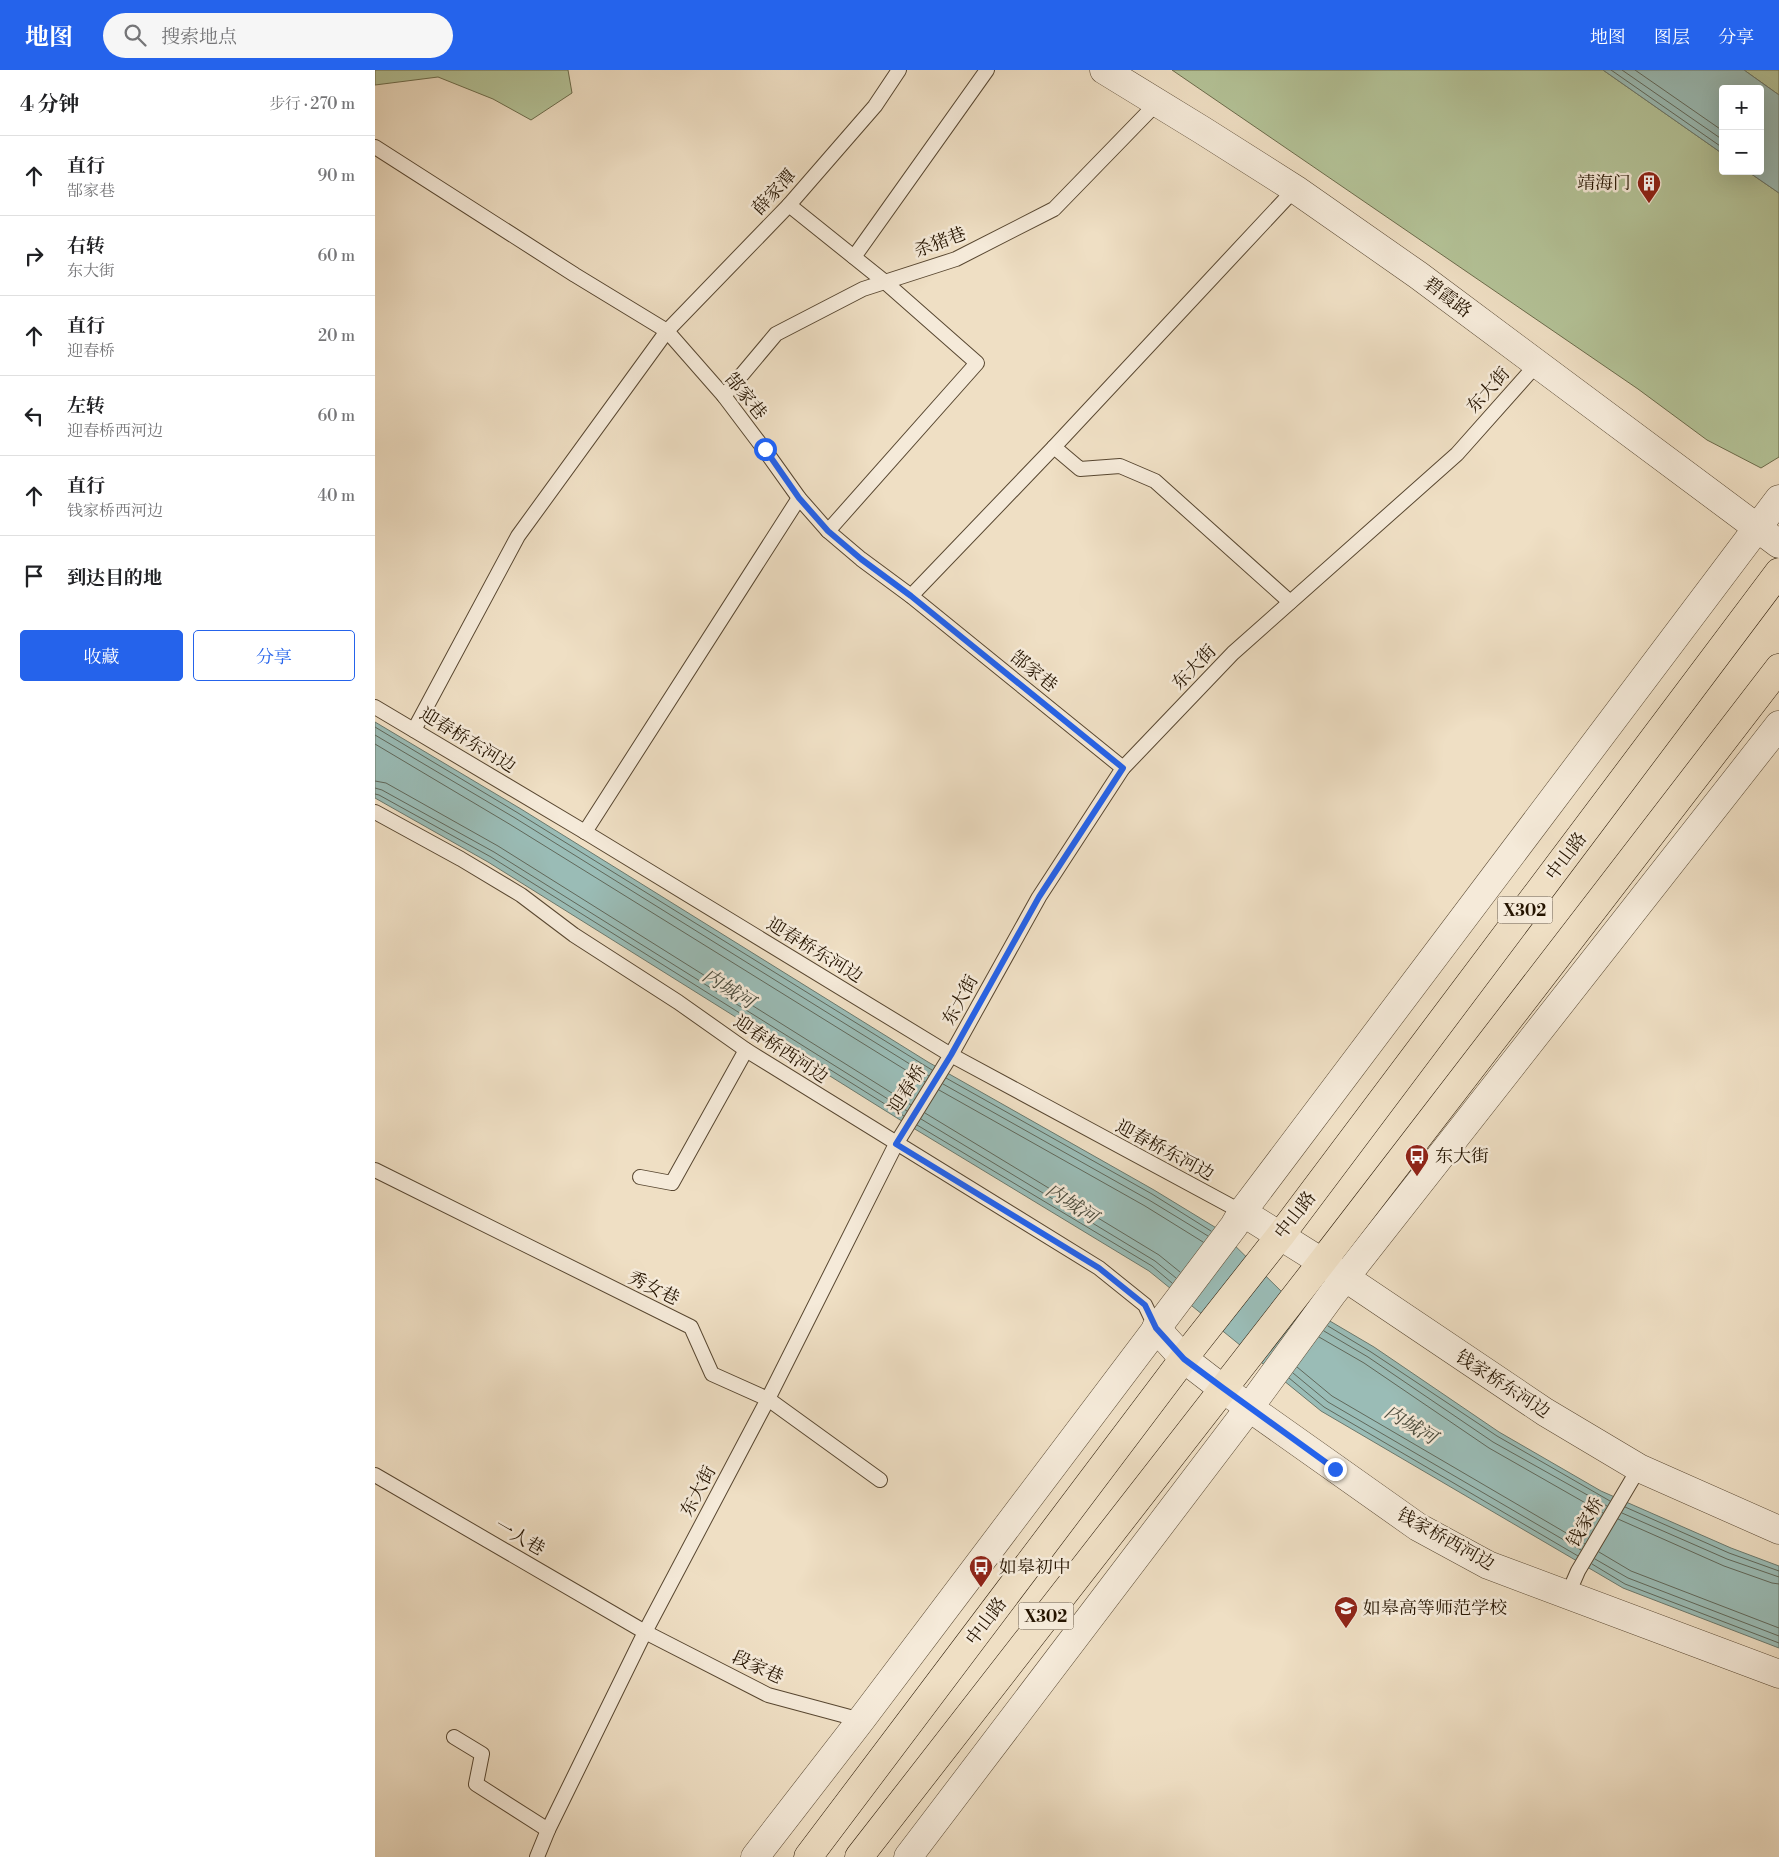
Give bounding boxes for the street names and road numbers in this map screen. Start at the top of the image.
street label: 薛家潭 [748,165,801,220]
street label: 杀猪巷 [911,222,970,263]
street label: 碧霞路 [1419,272,1476,323]
street label: 东大街 [1462,363,1515,418]
street label: 郜家巷 [720,368,772,425]
street label: 东大街 [1167,640,1221,695]
street label: 郜家巷 [1005,645,1062,697]
street label: 迎春桥东河边 [416,703,520,778]
street label: 中山路 [1541,828,1592,885]
road number: X302 [1497,896,1553,924]
street label: 迎春桥东河边 [763,913,867,988]
street label: 东大街 [937,971,984,1029]
street label: 迎春桥西河边 [729,1010,832,1088]
street label: 迎春桥 [883,1060,931,1118]
street label: 迎春桥东河边 [1112,1115,1218,1186]
street label: 中山路 [1270,1187,1321,1244]
street label: 秀女巷 [624,1266,683,1311]
street label: 钱家桥东河边 [1451,1345,1554,1423]
street label: 东大街 [676,1462,721,1520]
street label: 钱家桥 [1562,1493,1609,1551]
street label: 钱家桥西河边 [1393,1503,1499,1576]
street label: 一人巷 [491,1514,549,1561]
street label: 中山路 [961,1593,1012,1650]
road number: X302 [1019,1602,1073,1630]
street label: 段家巷 [728,1646,787,1689]

